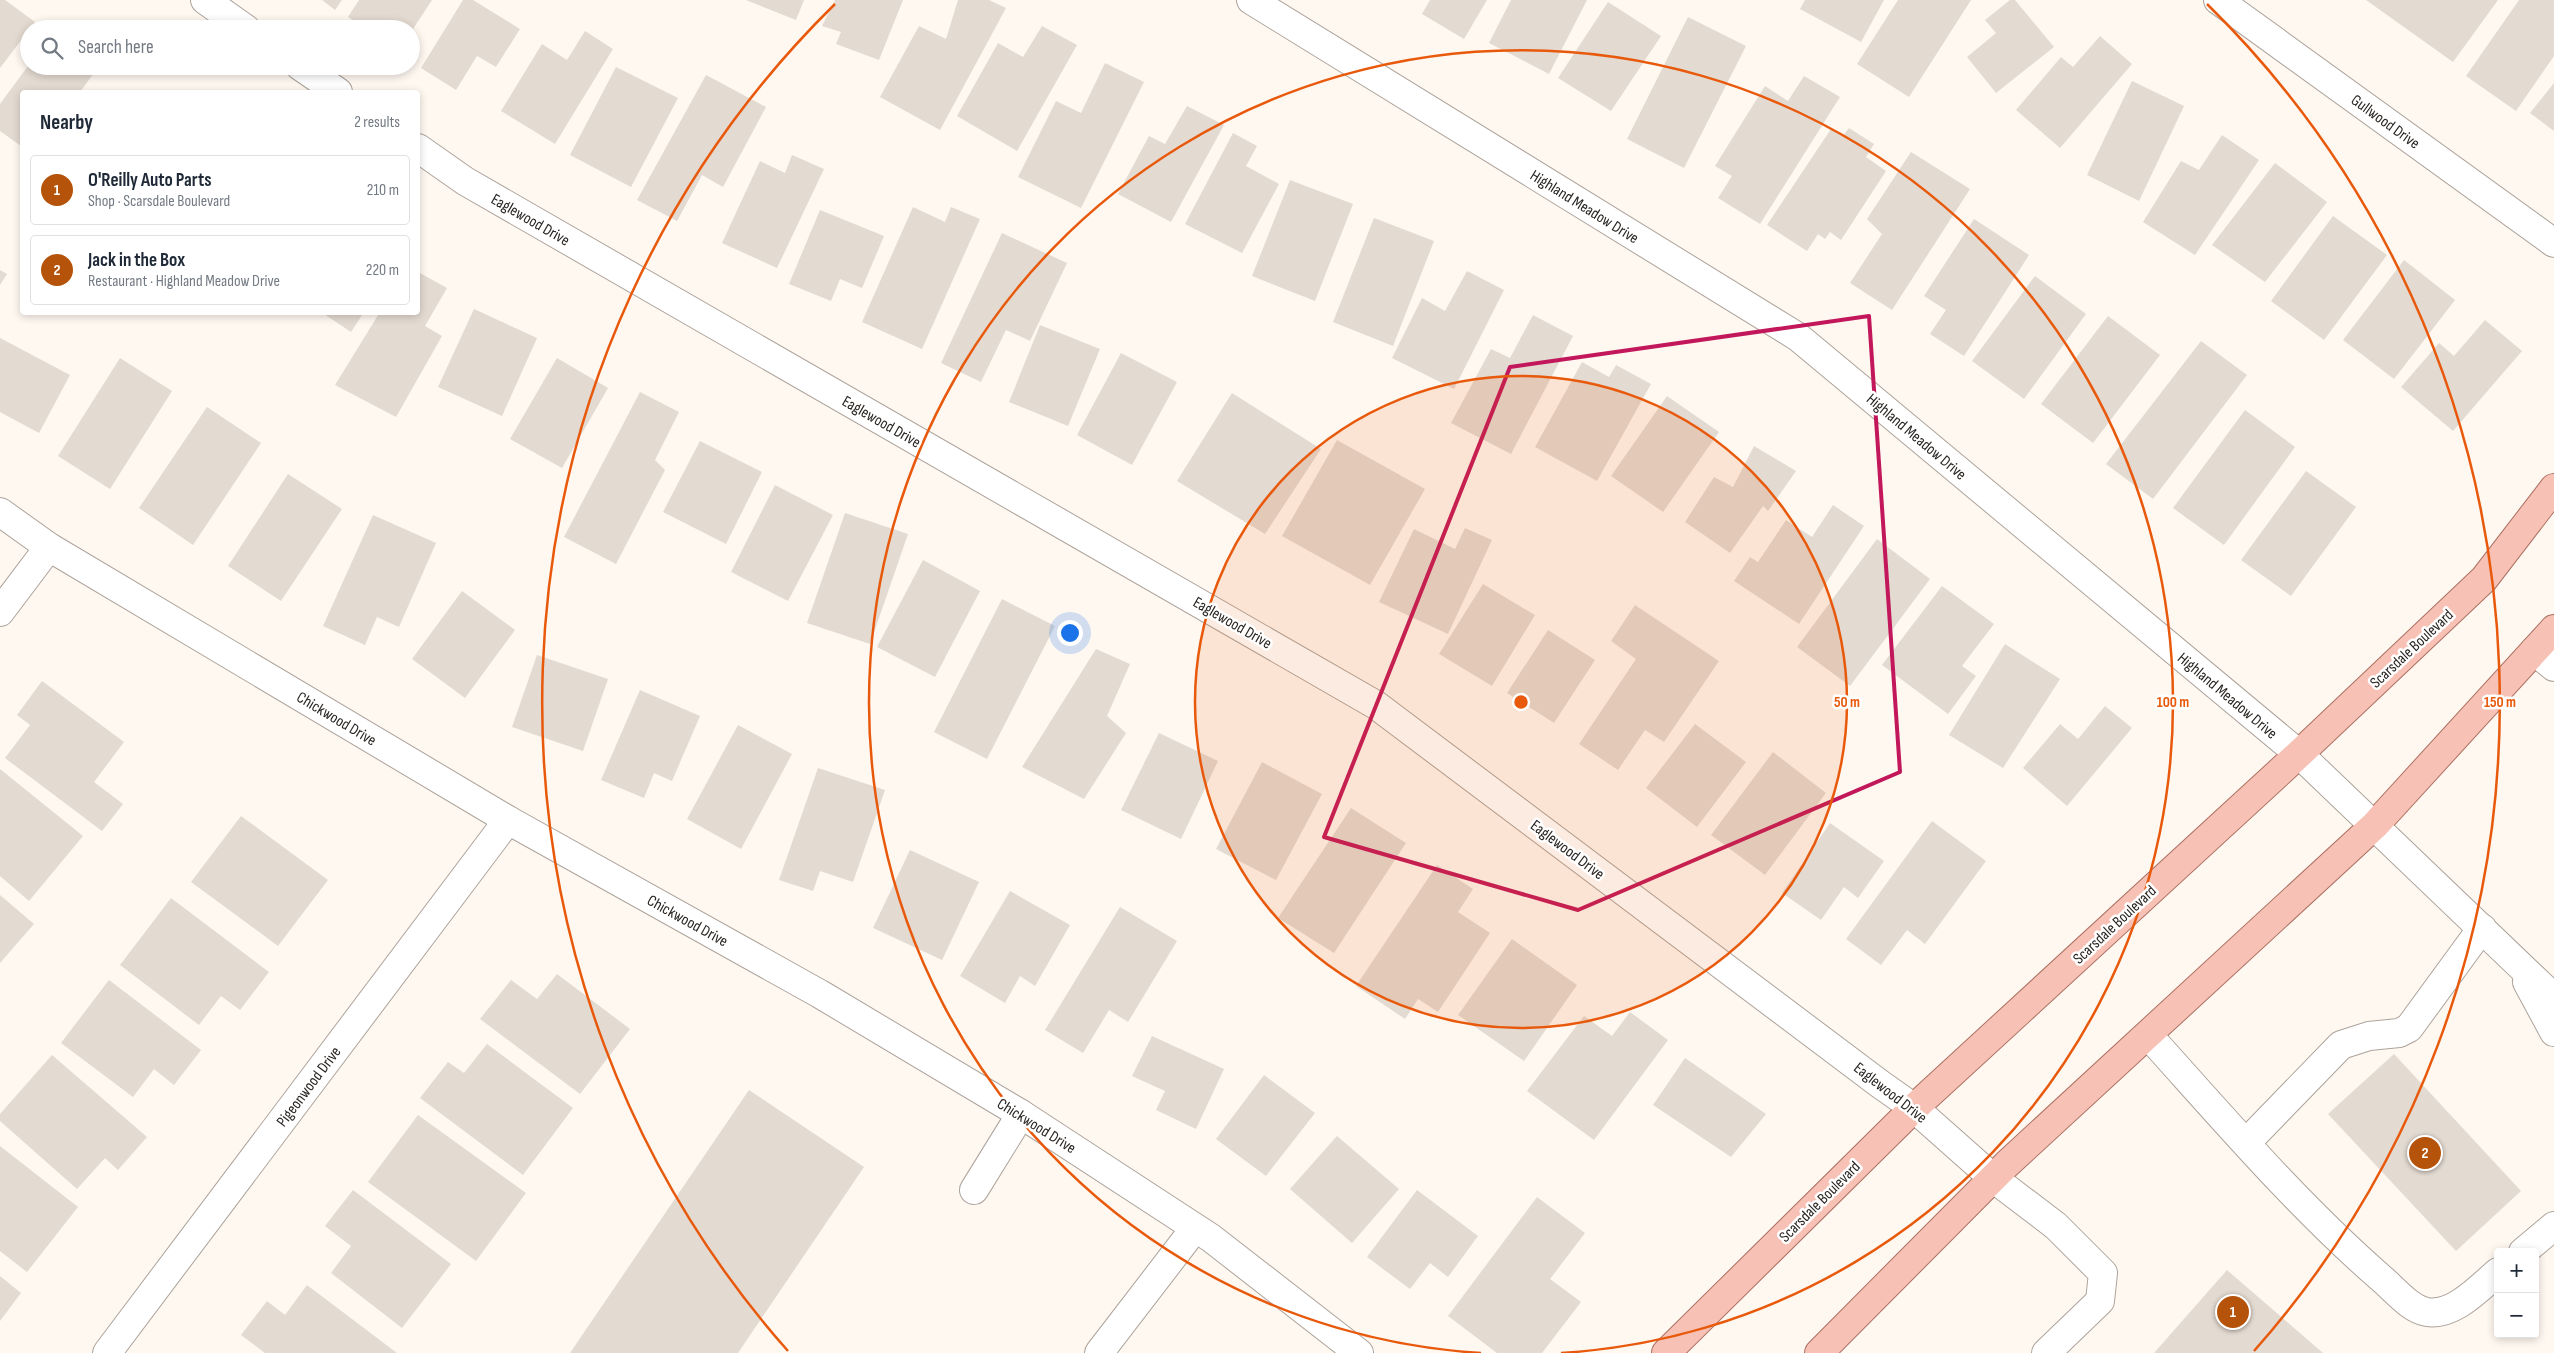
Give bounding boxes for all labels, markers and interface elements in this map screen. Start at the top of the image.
search box [20,20,420,75]
icon: search [38,34,66,62]
text: Search here [78,36,154,59]
street label: Gullwood Drive [2347,91,2423,153]
text: Nearby [40,110,93,135]
text: 2 results [354,113,400,132]
street label: Highland Meadow Drive [1526,166,1642,248]
text: O'Reilly Auto Parts [88,169,212,192]
text: 1 [54,181,60,200]
text: 210 m [367,181,399,200]
street label: Eaglewood Drive [488,190,573,250]
text: Shop · Scarsdale Boulevard [88,192,230,211]
text: Jack in the Box [88,249,185,272]
text: 2 [53,261,61,280]
text: 220 m [366,261,399,280]
text: Restaurant · Highland Meadow Drive [88,272,280,291]
street label: Highland Meadow Drive [1862,390,1970,484]
street label: Eaglewood Drive [839,392,924,452]
street label: Eaglewood Drive [1190,593,1275,653]
street label: Scarsdale Boulevard [2366,606,2458,693]
your location [1057,620,1083,646]
street label: Highland Meadow Drive [2173,649,2281,743]
street label: Chickwood Drive [293,688,379,750]
centre of rings [1512,693,1530,711]
text: 50 m [1834,693,1860,712]
text: 100 m [2157,693,2189,712]
text: 150 m [2484,693,2516,712]
street label: Eaglewood Drive [1526,816,1608,884]
street label: Scarsdale Boulevard [2069,882,2161,969]
street label: Chickwood Drive [644,891,731,951]
street label: Pigeonwood Drive [273,1043,345,1131]
street label: Eaglewood Drive [1850,1059,1930,1128]
street label: Chickwood Drive [993,1095,1079,1158]
pin: 2 [2409,1134,2441,1172]
street label: Scarsdale Boulevard [1776,1158,1865,1247]
map controls [2494,1248,2539,1338]
button: + [2494,1248,2539,1293]
pin: 1 [2217,1293,2249,1331]
button: − [2494,1293,2539,1338]

